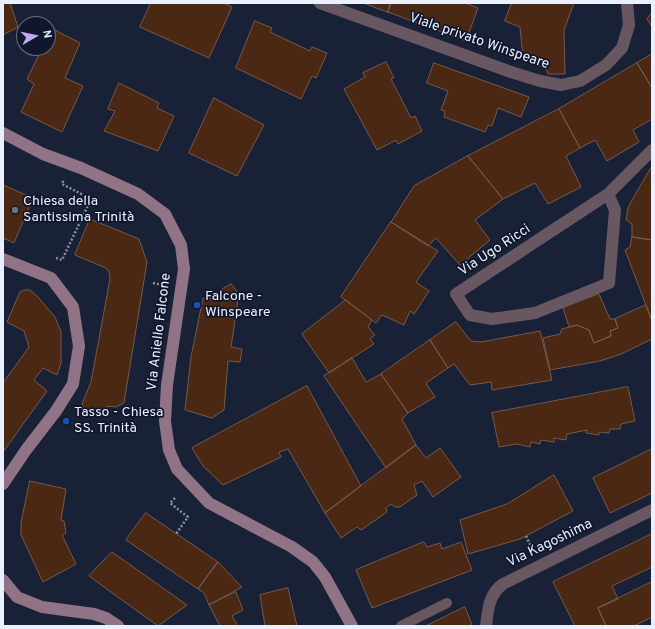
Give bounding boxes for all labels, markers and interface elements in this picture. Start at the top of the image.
street label: Viale privato Winspeare [407,10,551,74]
north arrow [16,16,56,56]
text: N [39,29,54,39]
place label: Chiesa della Santissima Trinità [23,194,134,226]
marker: Chiesa della Santissima Trinità [10,205,20,215]
street label: Via Ugo Ricci [456,222,534,280]
street label: Via Aniello Falcone [144,272,176,392]
place label: Falcone - Winspeare [205,289,271,322]
marker: Falcone - Winspeare [192,300,202,310]
place label: Tasso - Chiesa SS. Trinità [74,405,163,438]
marker: Tasso - Chiesa SS. Trinità [61,416,71,426]
street label: Via Kagoshima [505,516,595,572]

